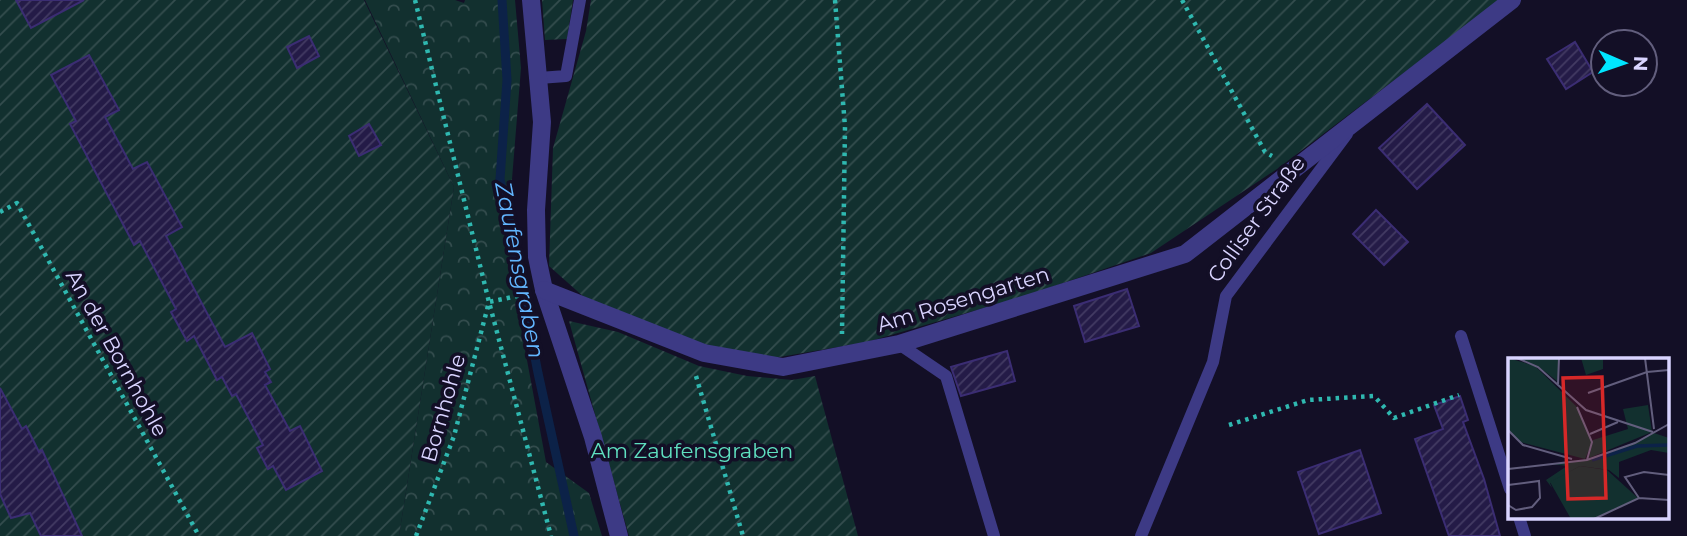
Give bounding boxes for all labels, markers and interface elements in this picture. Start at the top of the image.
north arrow [1589,28,1659,98]
text: N [1629,55,1652,72]
street label: Colliser Straße [1202,151,1310,287]
water label: Zaufensgraben [489,178,551,361]
street label: Am Rosengarten [874,261,1052,337]
street label: An der Bornhohle [61,265,173,441]
street label: Bornhohle [416,351,470,465]
inset map [1508,358,1670,518]
park label: Am Zaufensgraben [591,438,793,463]

